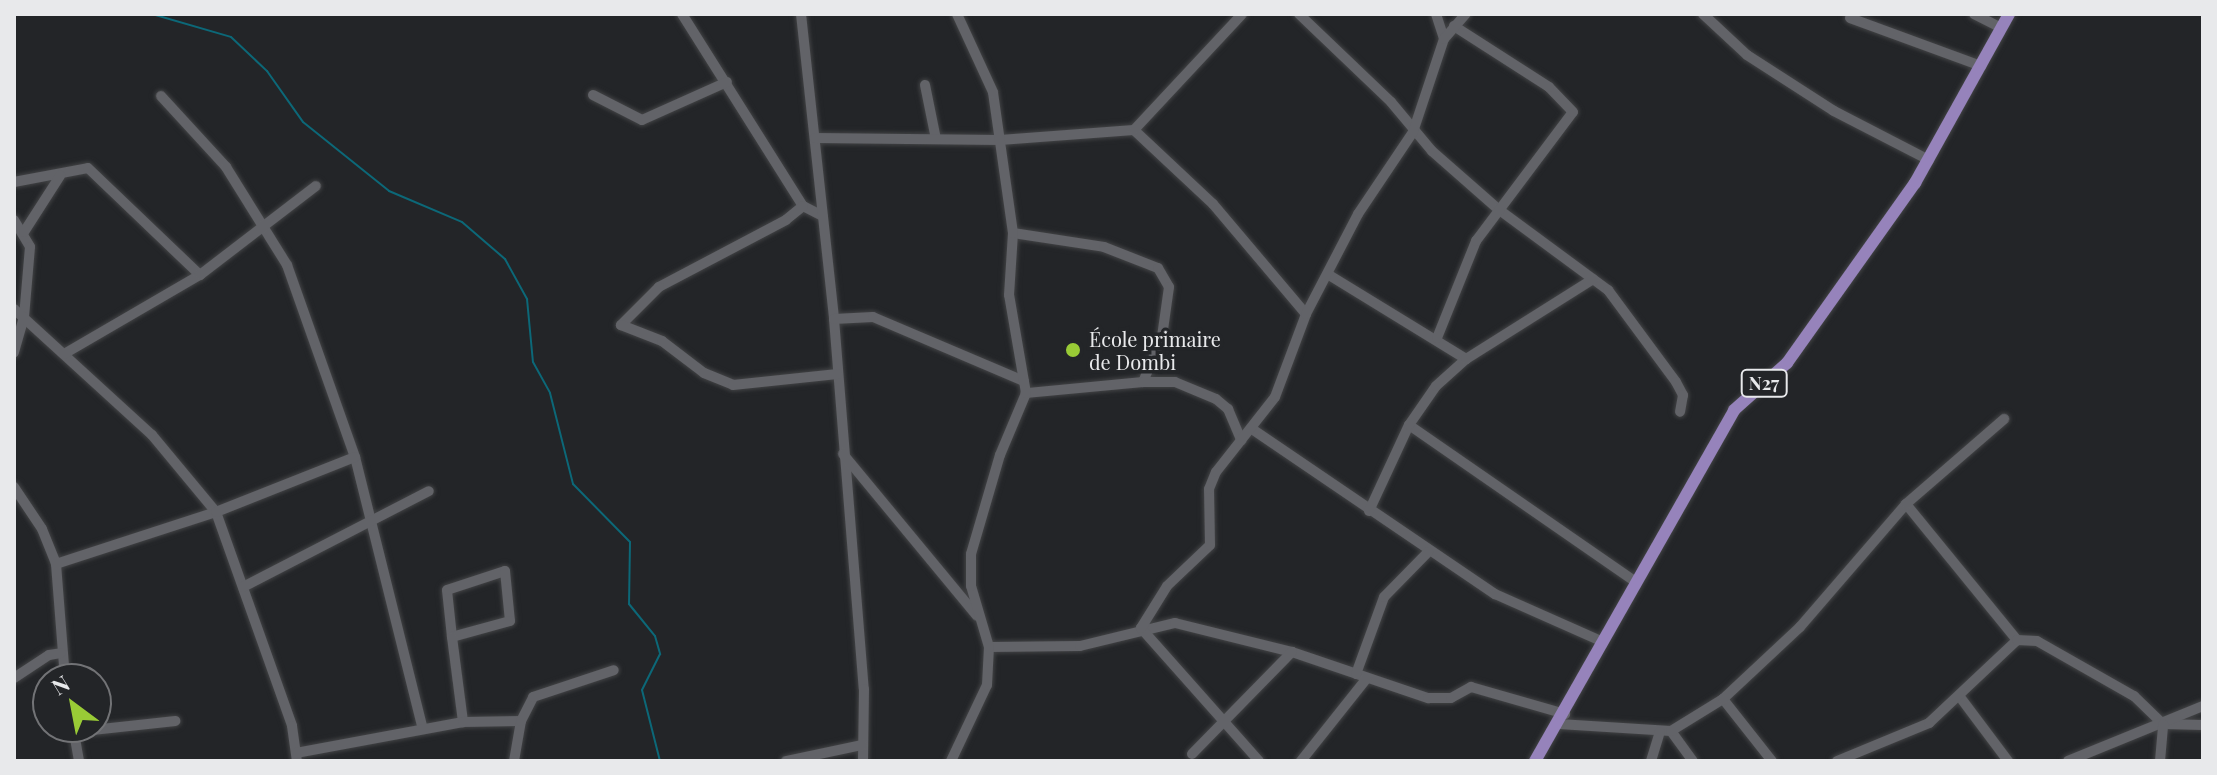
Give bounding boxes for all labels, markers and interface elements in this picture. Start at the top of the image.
place label: École primaire de Dombi [1089,326,1221,373]
marker: École primaire de Dombi [1064,341,1082,359]
road number: N27 [1740,369,1788,397]
north arrow [32,663,112,743]
text: N [46,667,75,701]

